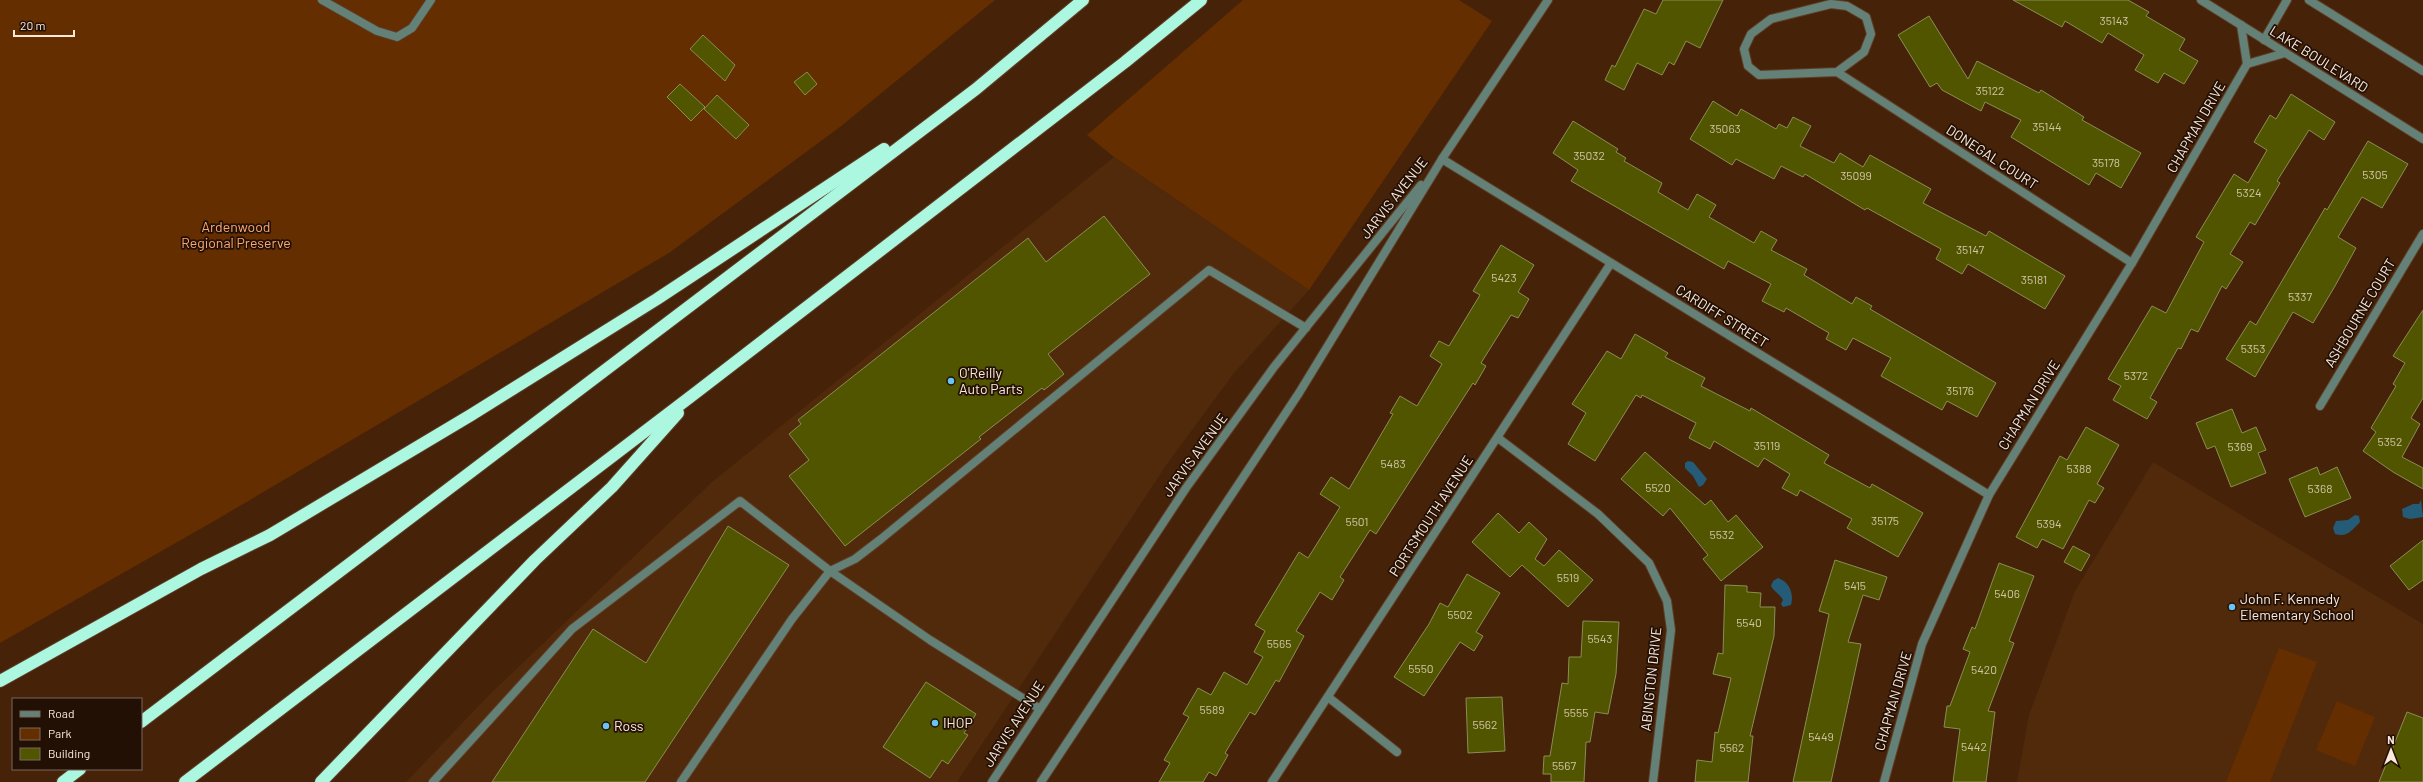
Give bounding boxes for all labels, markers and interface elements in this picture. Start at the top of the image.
scale bar [14,12,74,38]
house number: 35143 [2099,13,2129,27]
text: 20 m [20,18,46,32]
street label: LAKE BOULEVARD [2267,22,2372,96]
street label: CHAPMAN DRIVE [2163,78,2229,175]
house number: 35122 [1975,83,2005,97]
house number: 35144 [2032,119,2062,133]
house number: 35063 [1709,121,1741,135]
street label: DONEGAL COURT [1943,121,2041,193]
house number: 35032 [1573,148,1605,162]
street label: JARVIS AVENUE [1356,153,1431,242]
house number: 35178 [2092,155,2120,169]
house number: 5305 [2362,167,2388,181]
house number: 35099 [1840,168,1872,182]
house number: 5324 [2236,185,2262,199]
park label: Ardenwood Regional Preserve [181,218,291,251]
house number: 35147 [1956,242,1984,256]
street label: ASHBOURNE COURT [2320,255,2399,370]
house number: 5423 [1491,270,1517,284]
house number: 35181 [2021,272,2047,286]
street label: CARDIFF STREET [1673,280,1772,351]
house number: 5337 [2288,289,2312,303]
house number: 5353 [2241,341,2265,355]
street label: CHAPMAN DRIVE [1994,357,2063,453]
place label: O'Reilly Auto Parts [959,364,1023,397]
house number: 5372 [2124,368,2148,382]
marker: O'Reilly Auto Parts [946,376,956,386]
house number: 35176 [1946,383,1974,397]
street label: JARVIS AVENUE [1159,410,1231,500]
house number: 5352 [2378,434,2402,448]
house number: 35119 [1754,438,1780,452]
house number: 5369 [2228,439,2252,453]
street label: PORTSMOUTH AVENUE [1385,452,1476,579]
house number: 5483 [1380,456,1406,470]
house number: 5388 [2067,461,2091,475]
house number: 5520 [1645,480,1671,494]
house number: 5368 [2308,481,2332,495]
house number: 35175 [1871,513,1899,527]
house number: 5501 [1346,514,1368,528]
house number: 5394 [2036,516,2062,530]
house number: 5532 [1710,527,1734,541]
house number: 5519 [1557,570,1579,584]
house number: 5415 [1844,578,1866,592]
house number: 5406 [1994,586,2020,600]
place label: John F. Kennedy Elementary School [2240,590,2354,623]
marker: John F. Kennedy Elementary School [2227,602,2237,612]
house number: 5502 [1447,607,1473,621]
house number: 5540 [1736,615,1762,629]
street label: ABINGTON DRIVE [1637,626,1664,732]
house number: 5543 [1587,631,1613,645]
house number: 5565 [1267,636,1291,650]
street label: CHAPMAN DRIVE [1870,649,1915,753]
house number: 5550 [1408,661,1434,675]
house number: 5420 [1971,662,1997,676]
street label: JARVIS AVENUE [979,678,1048,770]
legend [12,698,142,770]
house number: 5589 [1200,702,1224,716]
house number: 5555 [1564,705,1588,719]
text: Road [48,706,75,720]
place label: IHOP [943,714,973,731]
place label: Ross [614,717,644,734]
house number: 5562 [1473,717,1497,731]
marker: IHOP [930,718,940,728]
marker: Ross [601,721,611,731]
text: Park [48,726,72,740]
house number: 5449 [1808,729,1834,743]
north arrow [2371,730,2411,770]
text: N [2387,733,2395,746]
house number: 5442 [1961,739,1987,753]
house number: 5562 [1720,740,1744,754]
text: Building [48,746,90,760]
house number: 5567 [1552,758,1576,772]

